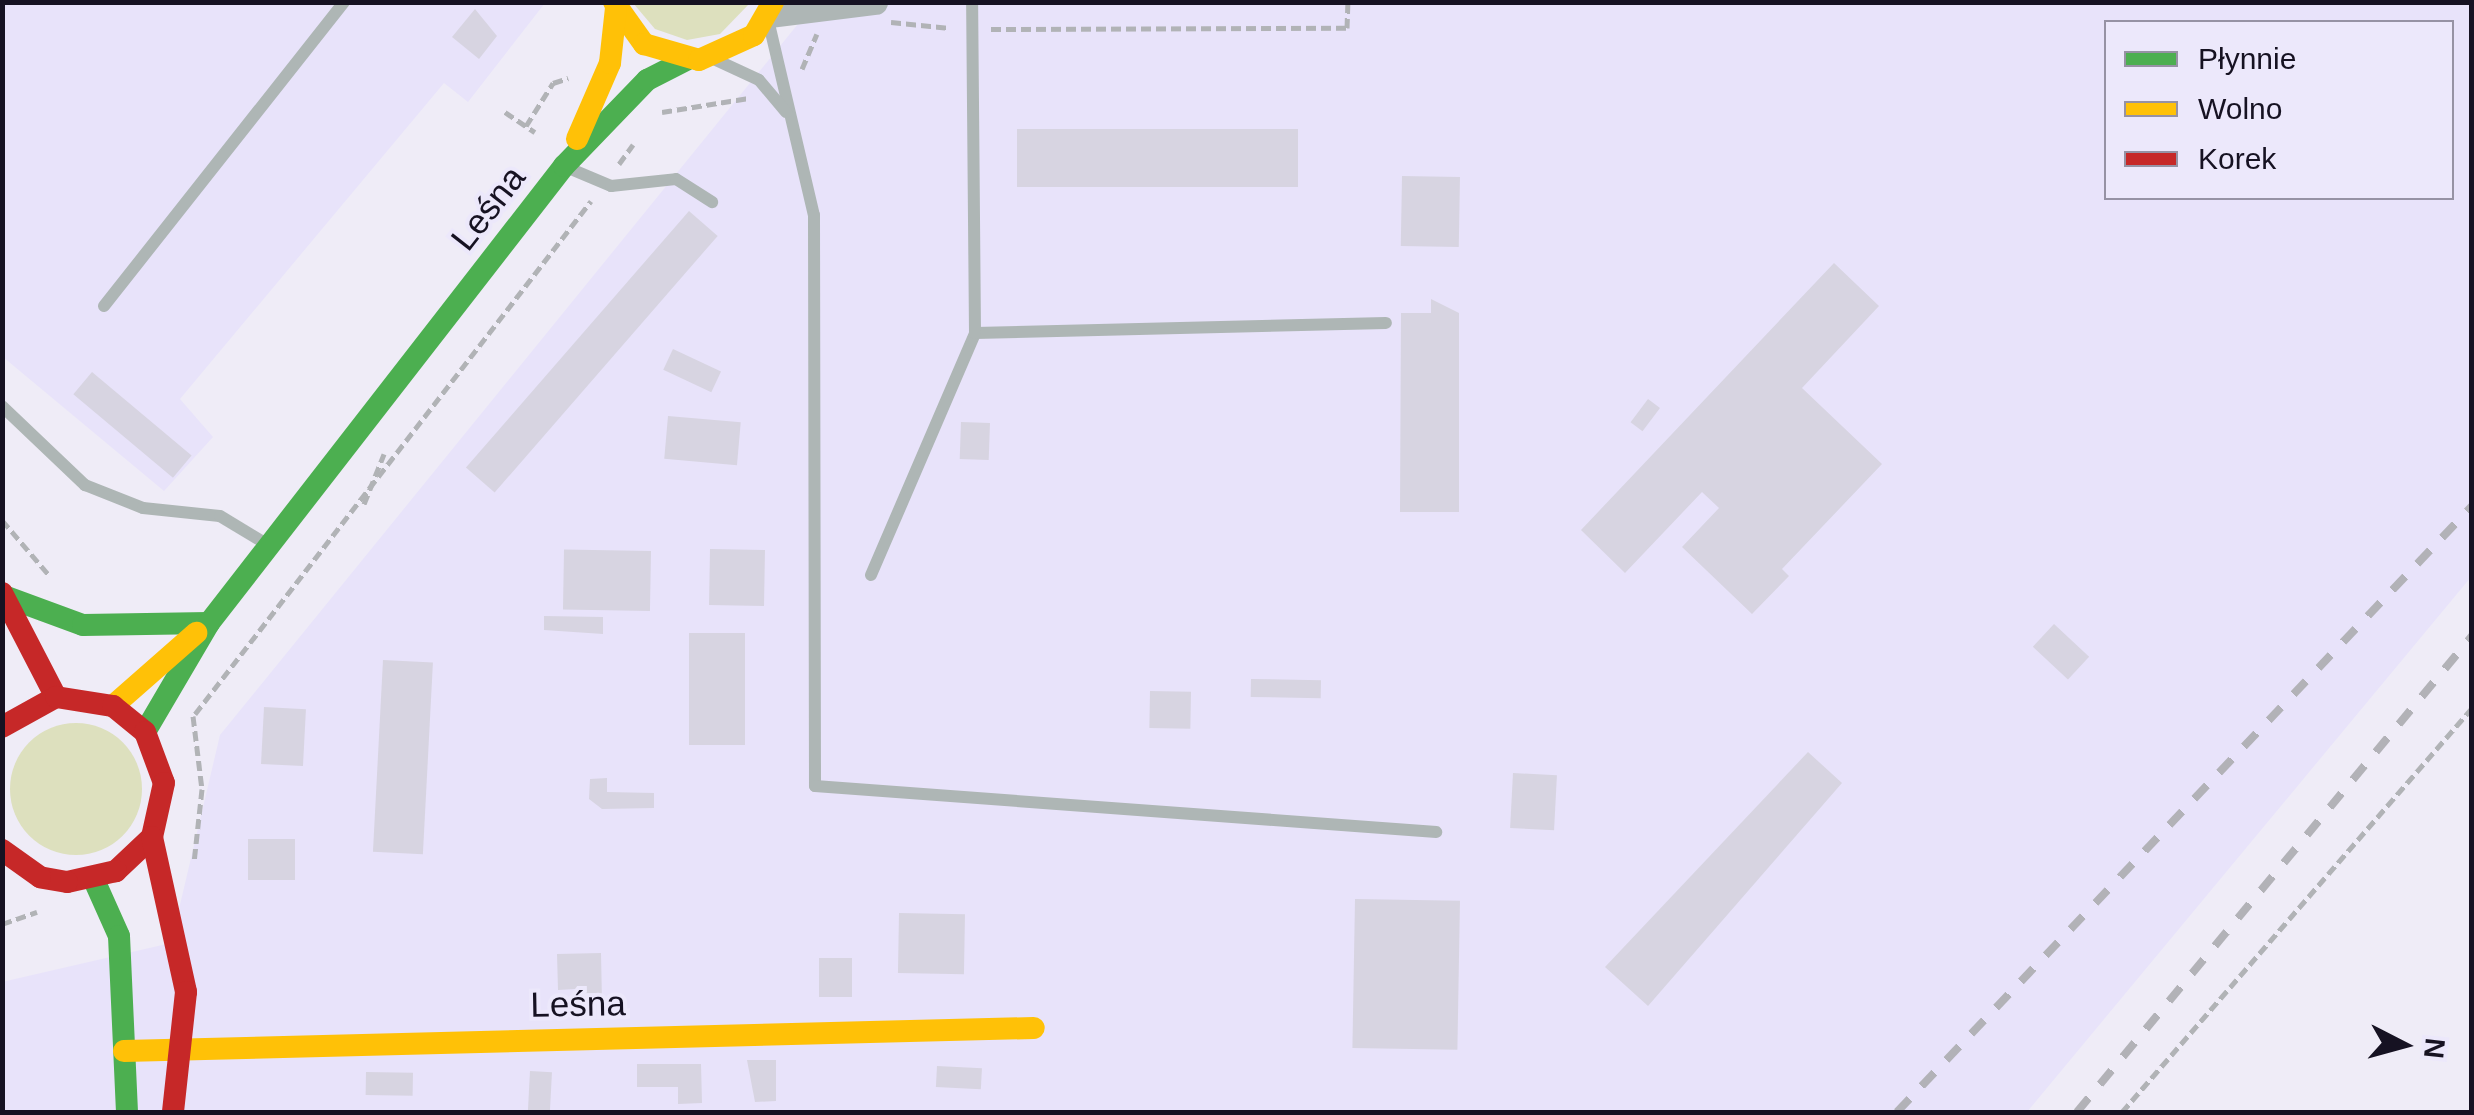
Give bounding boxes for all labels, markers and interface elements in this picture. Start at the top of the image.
legend [2104,20,2454,200]
text: Płynnie [2198,42,2296,75]
text: Wolno [2198,92,2283,125]
text: Korek [2198,142,2276,175]
street label: Leśna [442,157,534,259]
street label: Leśna [530,982,626,1026]
north arrow [2354,995,2454,1095]
text: N [2418,1036,2451,1060]

